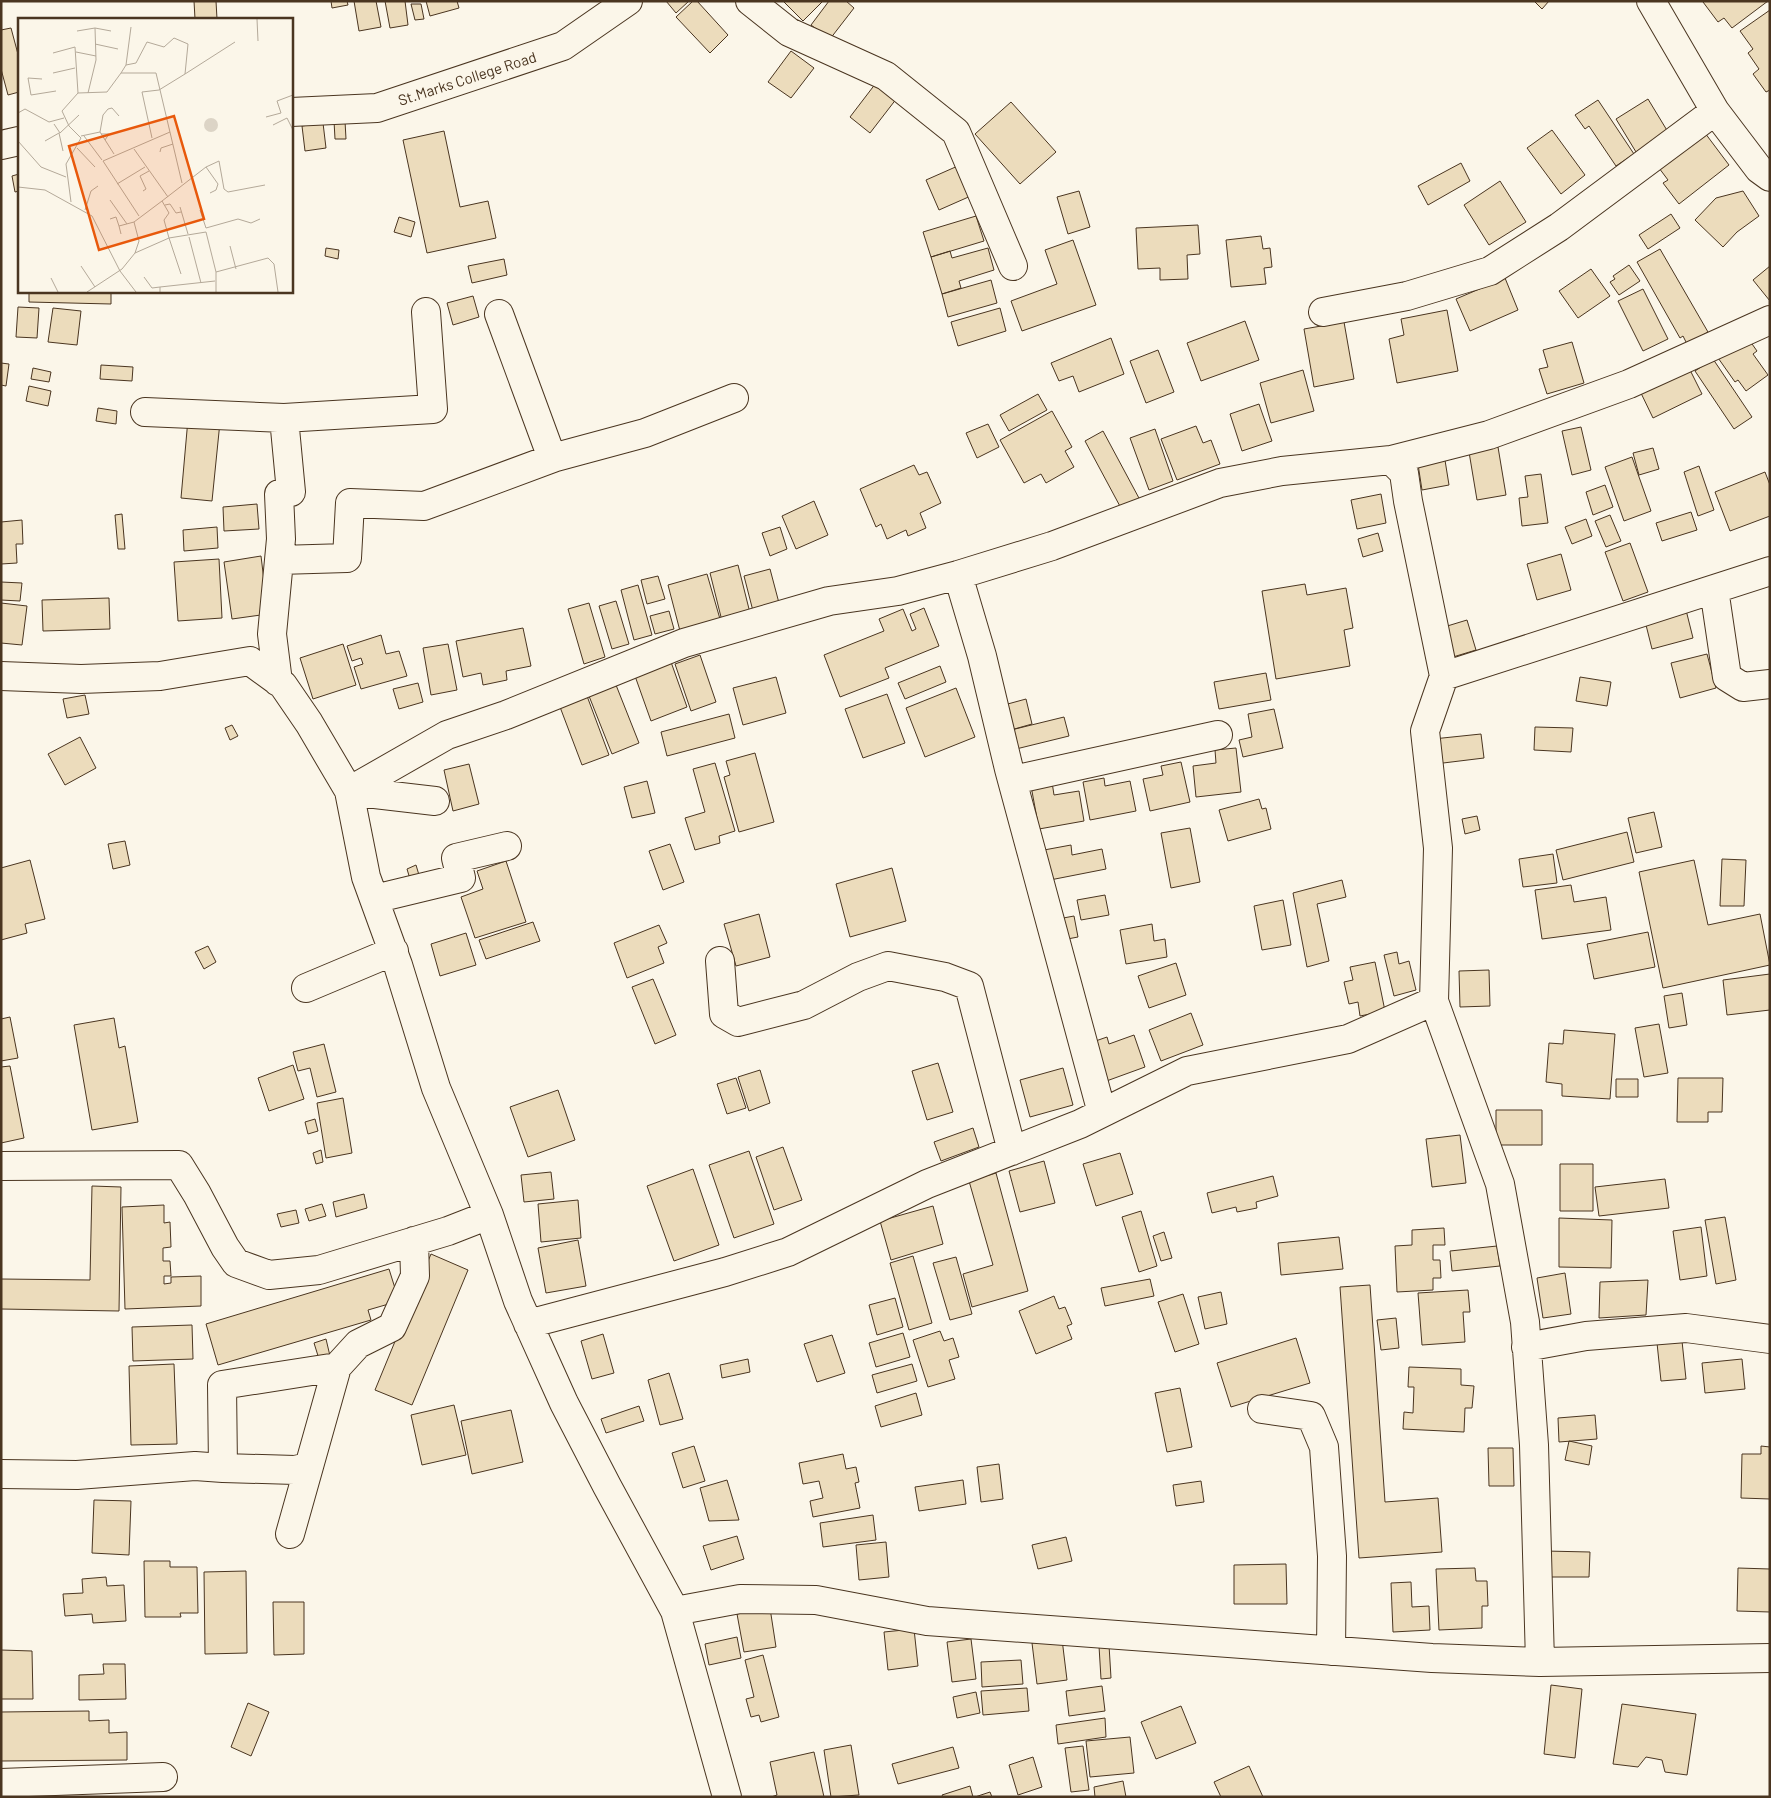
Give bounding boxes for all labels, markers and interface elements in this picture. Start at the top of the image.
inset map [18,18,292,292]
street label: St.Marks College Road [396,47,538,109]

